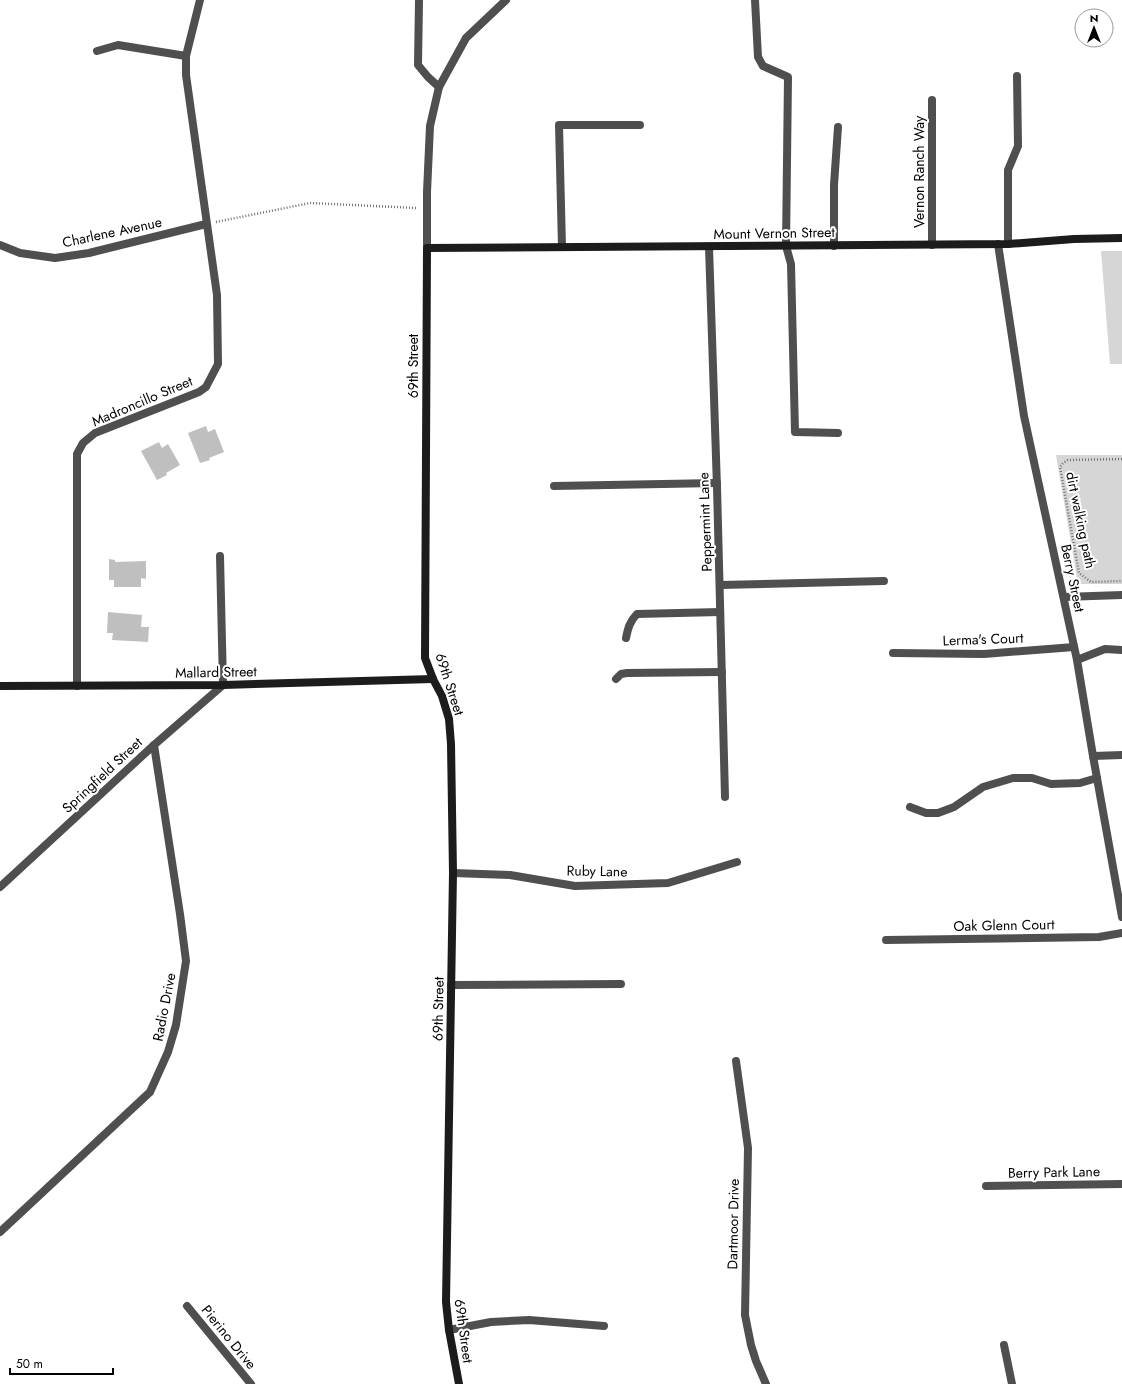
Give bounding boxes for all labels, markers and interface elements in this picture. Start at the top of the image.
north arrow [1074,8,1114,48]
text: N [1090,10,1098,26]
street label: Vernon Ranch Way [909,115,929,228]
street label: Charlene Avenue [60,212,164,252]
street label: Mount Vernon Street [713,222,835,244]
street label: 69th Street [403,333,423,398]
street label: Madroncillo Street [89,371,196,431]
street label: dirt walking path [1061,470,1101,570]
street label: Peppermint Lane [693,472,717,572]
street label: Berry Street [1056,542,1090,614]
street label: Lerma's Court [942,628,1024,650]
street label: 69th Street [431,650,470,718]
street label: Mallard Street [175,661,258,683]
street label: Springfield Street [57,732,147,817]
street label: Ruby Lane [566,860,628,882]
street label: Oak Glenn Court [953,914,1055,936]
street label: Radio Drive [148,971,180,1043]
street label: 69th Street [427,976,449,1041]
street label: Berry Park Lane [1008,1161,1100,1183]
street label: Dartmoor Drive [722,1178,744,1270]
street label: 69th Street [450,1298,478,1365]
street label: Pierino Drive [197,1301,261,1373]
scale bar [10,1350,113,1376]
text: 50 m [16,1355,43,1373]

